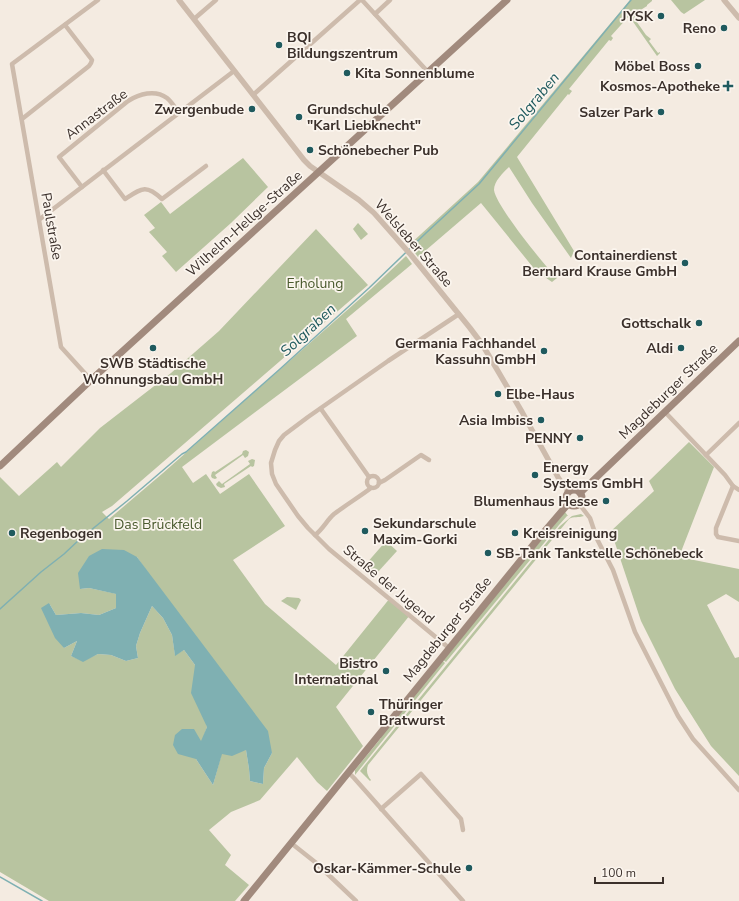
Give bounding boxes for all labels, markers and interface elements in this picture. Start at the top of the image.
place label: JYSK [621,7,654,26]
marker: JYSK [656,11,666,21]
place label: Reno [683,19,716,38]
marker: Reno [719,23,729,33]
place label: BQI Bildungszentrum [287,28,398,63]
marker: BQI Bildungszentrum [274,40,284,50]
place label: Möbel Boss [614,57,690,76]
marker: Möbel Boss [693,61,703,71]
place label: Kita Sonnenblume [355,64,475,83]
marker: Kita Sonnenblume [342,68,352,78]
water label: Solgraben [504,68,564,134]
place label: Kosmos-Apotheke [600,77,720,96]
marker: Kosmos-Apotheke [723,81,733,91]
street label: Annastraße [61,85,131,144]
place label: Zwergenbude [154,100,244,119]
place label: Grundschule "Karl Liebknecht" [307,100,421,135]
place label: Salzer Park [579,103,653,122]
marker: Zwergenbude [247,104,257,114]
marker: Salzer Park [656,107,666,117]
marker: Grundschule "Karl Liebknecht" [294,112,304,122]
place label: Schönebecher Pub [318,141,439,160]
marker: Schönebecher Pub [305,145,315,155]
street label: Wilhelm-Hellge-Straße [182,166,306,281]
street label: Paulstraße [36,191,67,261]
street label: Welsleber Straße [370,195,457,291]
place label: Containerdienst Bernhard Krause GmbH [522,246,678,281]
marker: Containerdienst Bernhard Krause GmbH [680,258,690,268]
park label: Erholung [286,274,344,293]
water label: Solgraben [276,299,340,361]
place label: Gottschalk [621,314,691,333]
marker: Gottschalk [694,318,704,328]
place label: Germania Fachhandel Kassuhn GmbH [395,334,537,369]
street label: Magdeburger Straße [615,339,722,443]
place label: Aldi [646,339,673,358]
marker: SWB Städtische Wohnungsbau GmbH [148,343,158,353]
marker: Aldi [676,343,686,353]
marker: Germania Fachhandel Kassuhn GmbH [539,346,549,356]
place label: SWB Städtische Wohnungsbau GmbH [83,354,223,389]
place label: Elbe-Haus [506,385,575,404]
marker: Elbe-Haus [493,389,503,399]
place label: Asia Imbiss [459,411,533,430]
marker: Asia Imbiss [536,415,546,425]
place label: PENNY [525,429,572,448]
marker: PENNY [575,433,585,443]
place label: Energy Systems GmbH [543,458,643,493]
marker: Energy Systems GmbH [530,470,540,480]
place label: Blumenhaus Hesse [474,492,598,511]
marker: Blumenhaus Hesse [601,496,611,506]
place label: Sekundarschule Maxim-Gorki [373,514,477,549]
park label: Das Brückfeld [114,515,202,534]
place label: Regenbogen [20,524,102,543]
place label: Kreisreinigung [523,524,617,543]
marker: Sekundarschule Maxim-Gorki [360,526,370,536]
marker: Regenbogen [7,528,17,538]
marker: Kreisreinigung [510,528,520,538]
street label: Straße der Jugend [339,541,438,628]
place label: SB-Tank Tankstelle Schönebeck [496,544,703,563]
marker: SB-Tank Tankstelle Schönebeck [483,548,493,558]
street label: Magdeburger Straße [399,573,496,686]
place label: Bistro International [294,654,379,689]
marker: Bistro International [381,666,391,676]
place label: Thüringer Bratwurst [379,695,445,730]
marker: Thüringer Bratwurst [366,707,376,717]
place label: Oskar-Kämmer-Schule [313,859,461,878]
scale bar [595,859,663,885]
marker: Oskar-Kämmer-Schule [464,863,474,873]
text: 100 m [601,865,636,881]

